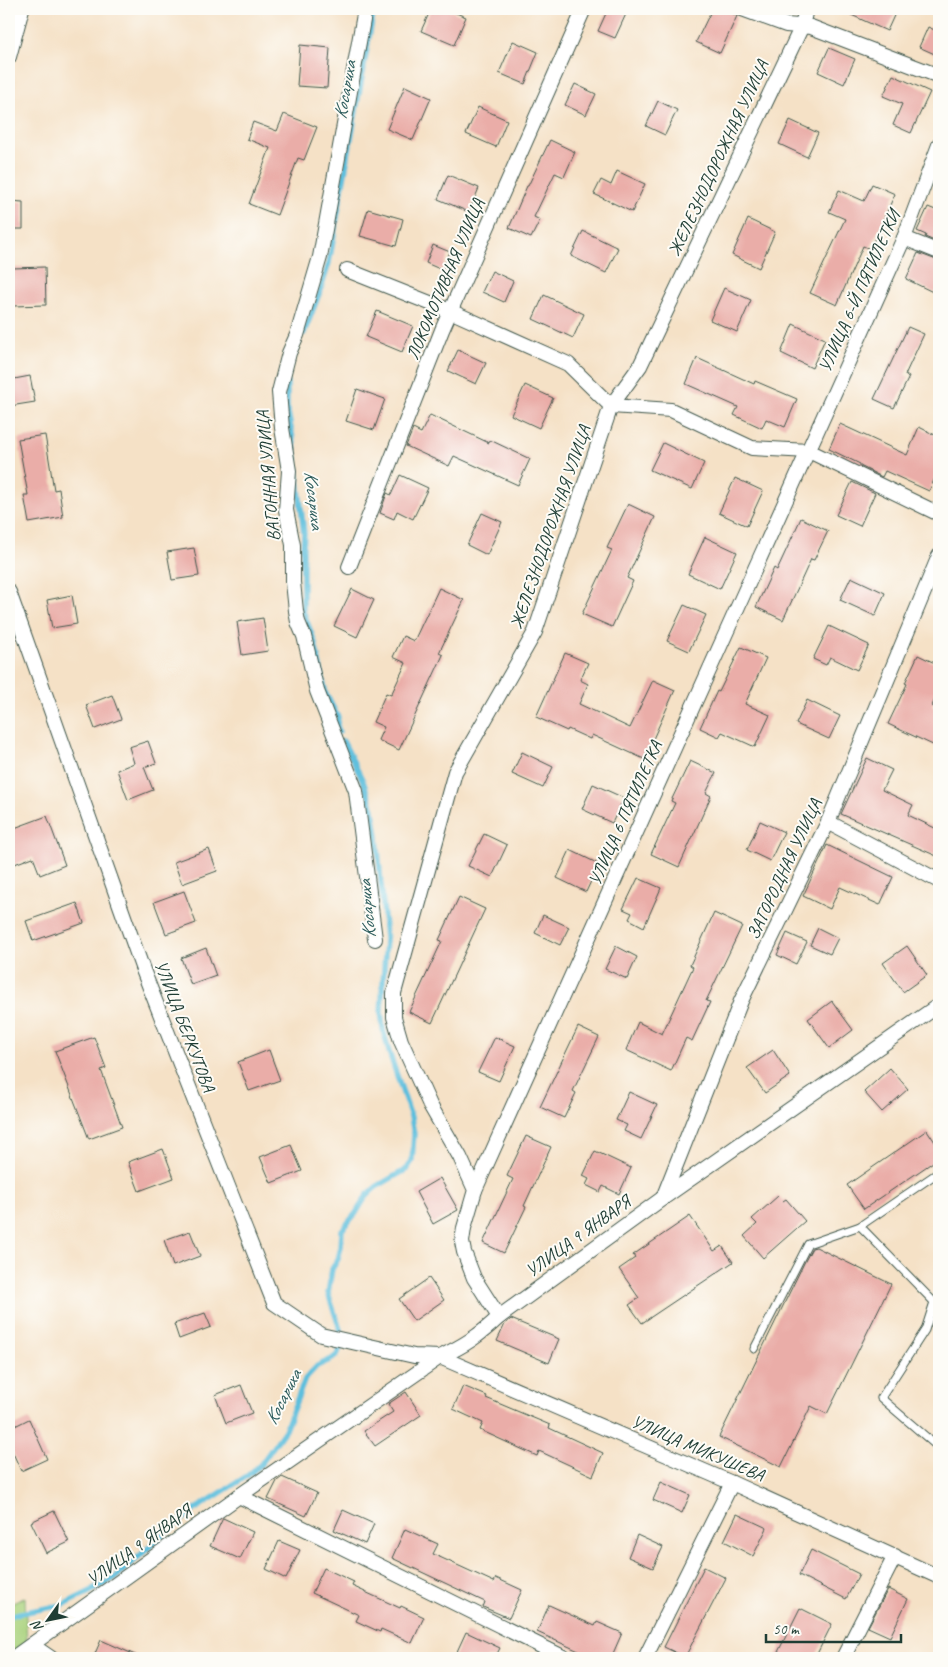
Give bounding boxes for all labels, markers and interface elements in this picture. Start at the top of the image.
street label: ЖЕЛЕЗНОДОРОЖНАЯ УЛИЦА [663,56,773,259]
water label: Косариха [328,58,362,121]
street label: ЛОКОМОТИВНАЯ УЛИЦА [401,194,489,363]
street label: УЛИЦА 6-Й ПЯТИЛЕТКИ [813,204,906,375]
street label: ВАГОННАЯ УЛИЦА [251,409,285,542]
street label: ЖЕЛЕЗНОДОРОЖНАЯ УЛИЦА [505,422,595,632]
water label: Косариха [299,470,330,532]
street label: УЛИЦА 6 ПЯТИЛЕТКА [583,737,667,888]
street label: ЗАГОРОДНАЯ УЛИЦА [742,794,827,943]
water label: Косариха [352,877,381,939]
street label: УЛИЦА БЕРКУТОВА [150,957,220,1096]
street label: УЛИЦА 9 ЯНВАРЯ [521,1189,637,1281]
water label: Косариха [259,1364,308,1428]
street label: УЛИЦА МИКУШЕВА [628,1410,769,1486]
street label: УЛИЦА 9 ЯНВАРЯ [82,1498,198,1590]
north arrow [22,1594,72,1644]
scale bar [766,1612,900,1644]
text: N [27,1617,47,1635]
text: 50 m [773,1620,800,1639]

